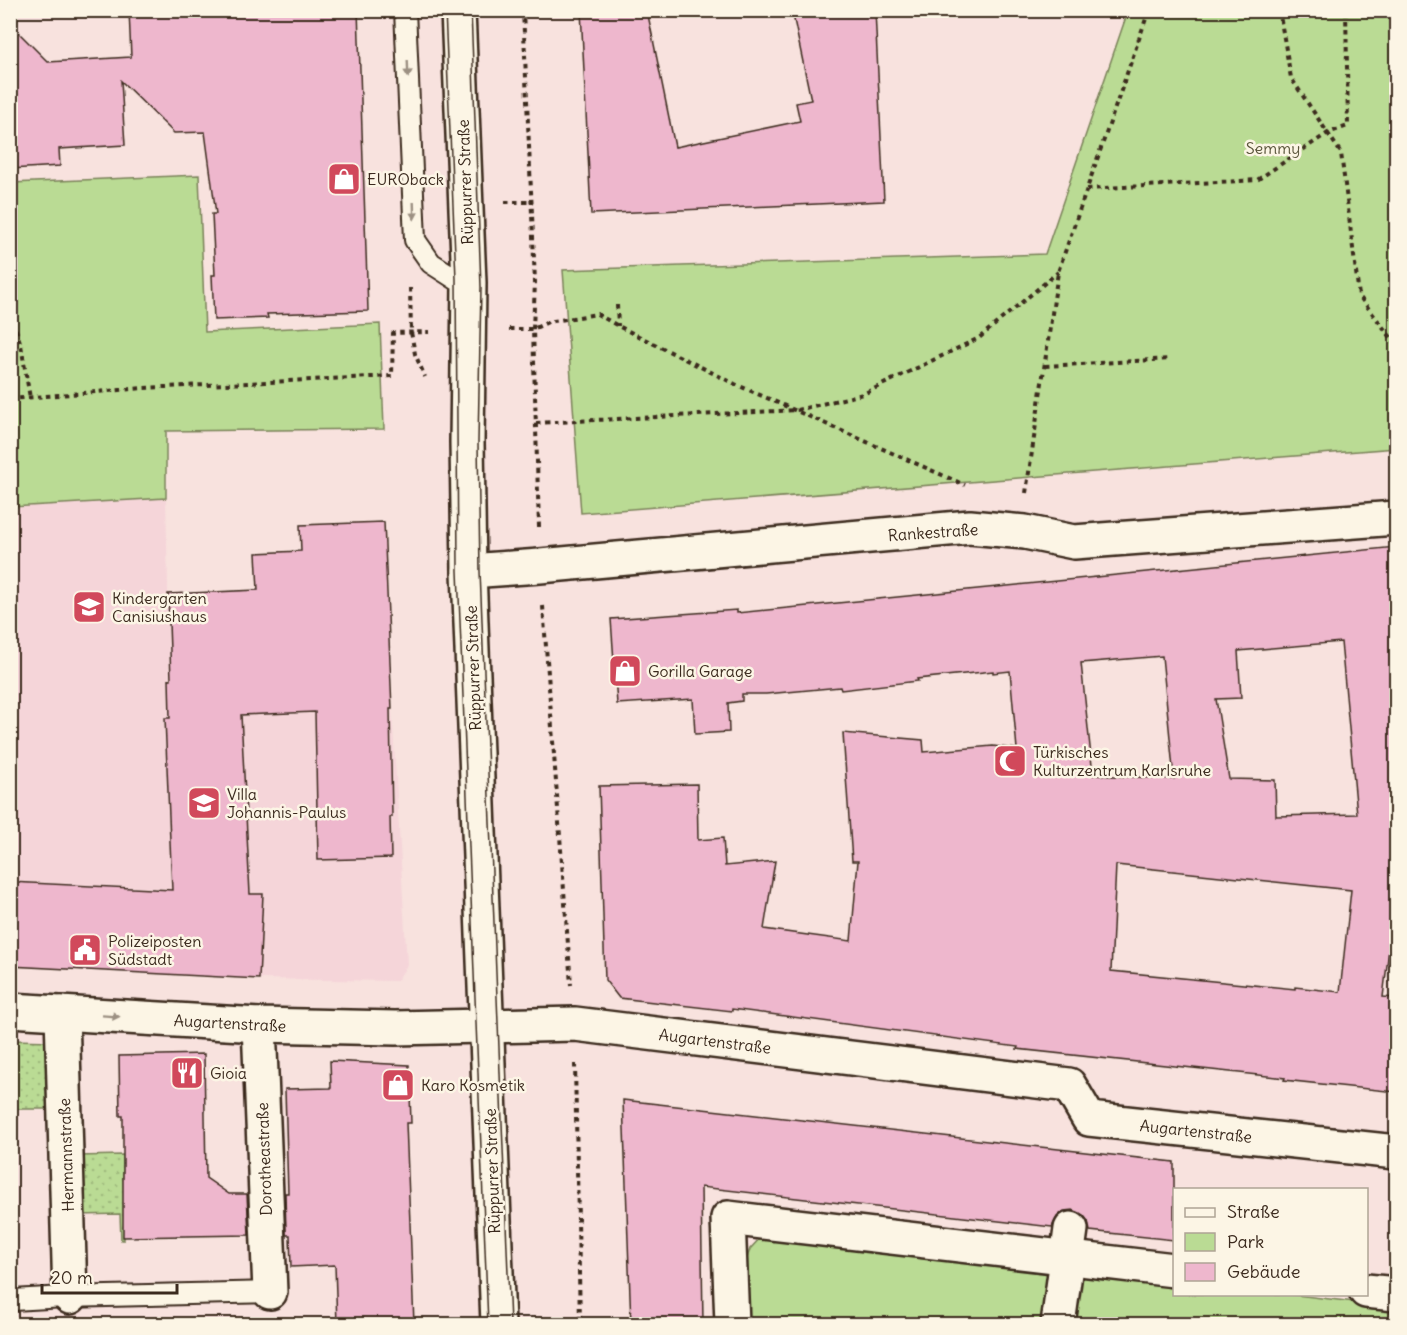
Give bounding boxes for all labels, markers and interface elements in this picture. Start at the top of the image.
one-way arrow [403,59,412,78]
street label: Rüppurrer Straße [453,119,477,245]
park label: Semmy [1246,138,1300,158]
shop icon: EUROback [326,161,362,197]
place label: EUROback [367,169,444,189]
one-way arrow [409,201,419,220]
street label: Rankestraße [887,519,979,545]
place label: Kindergarten Canisiushaus [112,588,207,626]
school or university icon: Kindergarten Canisiushaus [71,589,107,625]
street label: Rüppurrer Straße [461,605,485,731]
shop icon: Gorilla Garage [607,653,643,689]
place label: Gorilla Garage [648,661,752,681]
place label: Türkisches Kulturzentrum Karlsruhe [1033,742,1211,780]
mosque icon: Türkisches Kulturzentrum Karlsruhe [992,743,1028,779]
place label: Villa Johannis-Paulus [227,784,346,822]
school or university icon: Villa Johannis-Paulus [186,785,222,821]
place label: Polizeiposten Südstadt [108,931,202,969]
public building icon: Polizeiposten Südstadt [67,932,103,968]
street label: Augartenstraße [173,1010,287,1036]
one-way arrow [101,1012,120,1021]
street label: Augartenstraße [658,1024,772,1058]
restaurant icon: Gioia [169,1055,205,1091]
place label: Gioia [210,1063,247,1083]
shop icon: Karo Kosmetik [380,1067,416,1103]
place label: Karo Kosmetik [421,1075,525,1095]
street label: Hermannstraße [54,1098,78,1212]
street label: Dorotheastraße [252,1102,276,1216]
street label: Rüppurrer Straße [480,1108,504,1234]
street label: Augartenstraße [1139,1115,1253,1147]
legend [1173,1188,1368,1296]
text: Straße [1227,1200,1280,1223]
text: Park [1227,1230,1264,1253]
scale bar [42,1257,177,1295]
text: Gebäude [1227,1260,1300,1283]
text: 20 m [51,1266,93,1289]

